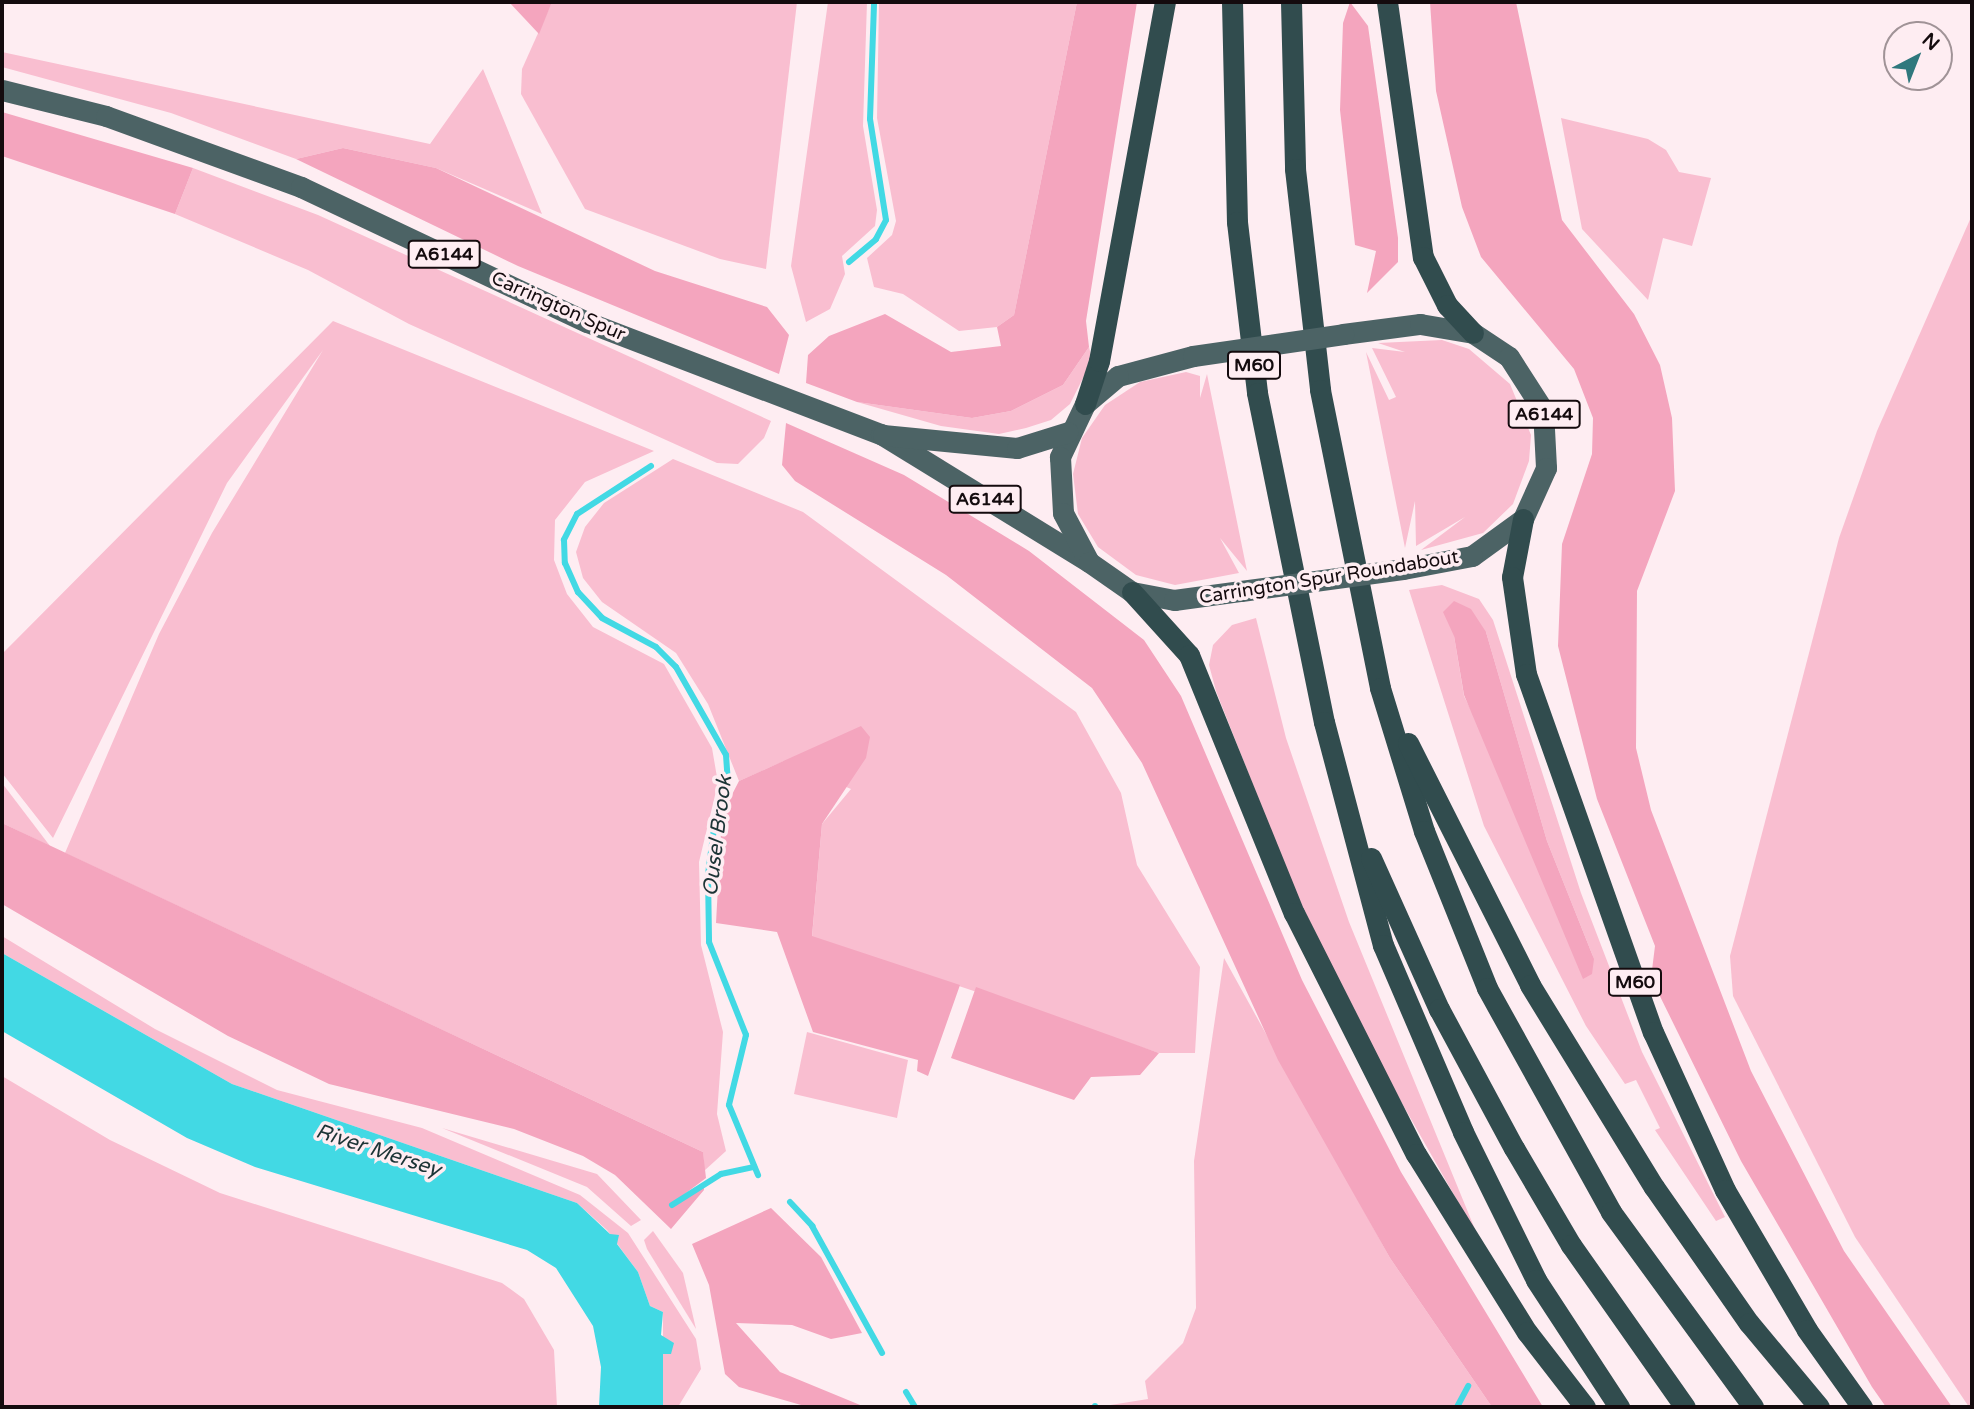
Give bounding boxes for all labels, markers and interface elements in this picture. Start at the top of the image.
north arrow [1883,21,1953,91]
text: N [1918,29,1944,55]
road number: A6144 [407,240,481,268]
street label: Carrington Spur [487,267,629,347]
road number: M60 [1226,351,1282,380]
road number: A6144 [1507,400,1581,428]
road number: A6144 [948,485,1022,514]
street label: Carrington Spur Roundabout [1198,546,1460,610]
water label: Ousel Brook [698,774,738,898]
road number: M60 [1607,967,1663,996]
water label: River Mersey [312,1119,444,1183]

